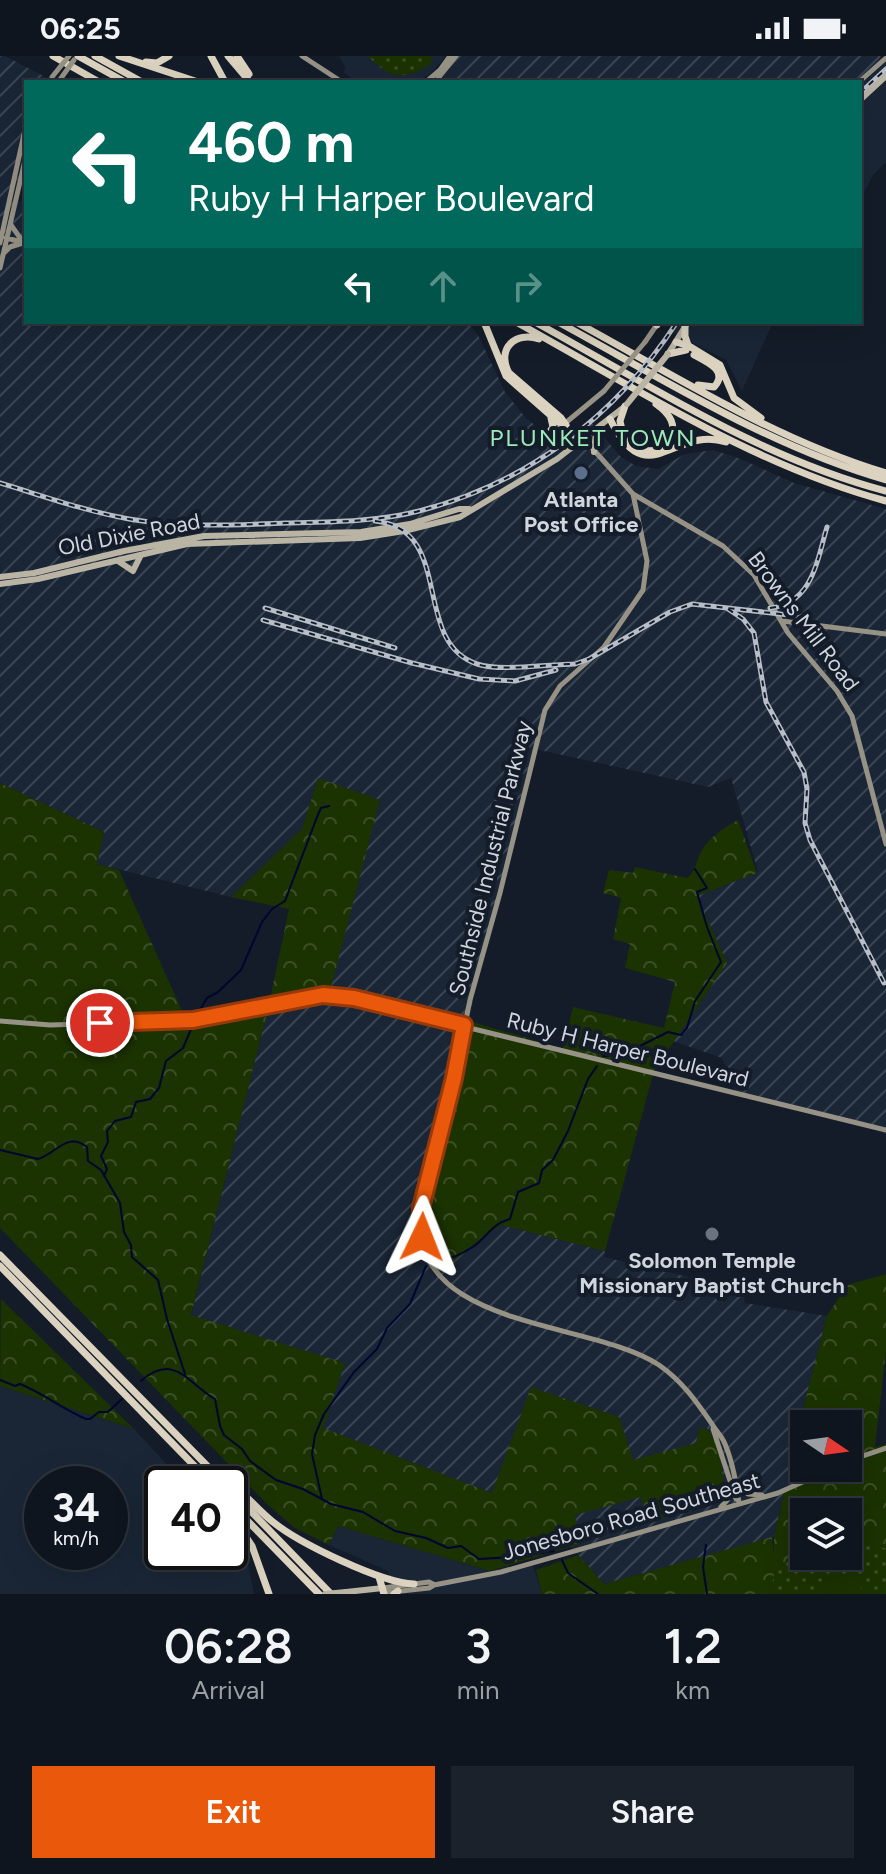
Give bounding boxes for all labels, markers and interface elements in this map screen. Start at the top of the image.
text: 06:25 [40,10,121,47]
text: 460 m [188,109,354,176]
icon: left [56,112,160,216]
text: Ruby H Harper Boulevard [188,177,595,220]
icon: left [337,264,381,308]
icon: ahead [421,264,465,308]
icon: right [505,264,549,308]
district label: PLUNKET TOWN [489,423,697,452]
marker: Atlanta Post Office [572,464,590,482]
place label: Atlanta Post Office [524,486,638,538]
street label: Old Dixie Road [56,507,202,561]
street label: Browns Mill Road [742,546,865,697]
street label: Southside Industrial Parkway [443,717,538,998]
pin [66,989,134,1057]
icon: arrive [78,1001,122,1045]
street label: Ruby H Harper Boulevard [504,1006,752,1093]
position arrow [380,1195,464,1279]
marker: Solomon Temple Missionary Baptist Church [703,1225,721,1243]
place label: Solomon Temple Missionary Baptist Church [579,1247,845,1299]
north arrow [790,1410,862,1482]
map controls [790,1410,862,1570]
speed limit sign: 40 [144,1466,248,1570]
street label: Jonesboro Road Southeast [499,1467,763,1566]
text: 34 [52,1484,100,1532]
button: layers [790,1498,862,1570]
text: km/h [53,1526,99,1550]
text: 06:28 [164,1617,293,1675]
text: 3 [465,1617,491,1675]
text: 1.2 [663,1617,722,1675]
text: Arrival [192,1674,265,1706]
text: min [457,1674,499,1706]
text: km [675,1674,710,1706]
button: Exit [32,1766,435,1858]
button: Share [451,1766,854,1858]

